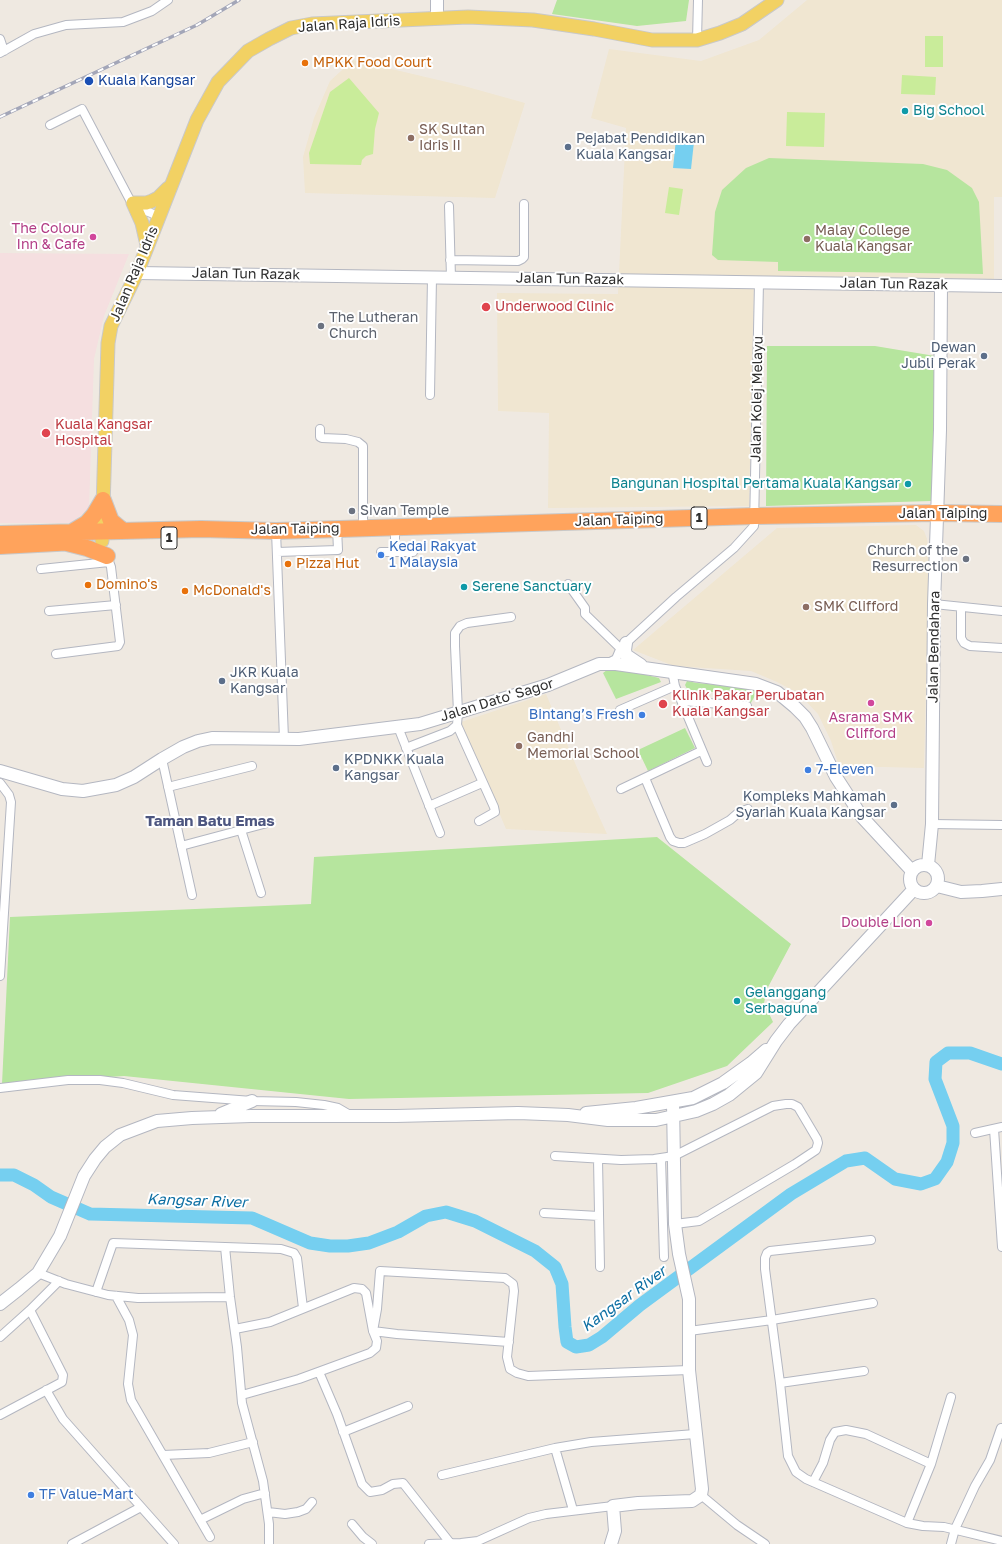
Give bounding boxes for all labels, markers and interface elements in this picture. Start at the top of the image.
street label: Jalan Raja Idris [297,12,401,36]
place label: MPKK Food Court [313,55,432,71]
marker: MPKK Food Court [300,58,310,68]
place label: Kuala Kangsar [98,73,195,89]
marker: Kuala Kangsar [83,75,95,87]
place label: Big School [913,103,985,119]
marker: Big School [900,106,910,116]
place label: SK Sultan Idris II [419,122,485,154]
place label: Pejabat Pendidikan Kuala Kangsar [576,131,705,164]
marker: SK Sultan Idris II [406,133,416,143]
marker: Pejabat Pendidikan Kuala Kangsar [563,142,573,152]
place label: The Colour Inn & Cafe [12,221,85,254]
place label: Malay College Kuala Kangsar [815,223,912,256]
street label: Jalan Raja Idris [106,224,162,324]
marker: The Colour Inn & Cafe [88,232,98,242]
marker: Malay College Kuala Kangsar [802,234,812,244]
street label: Jalan Tun Razak [192,265,300,283]
street label: Jalan Tun Razak [516,270,624,288]
street label: Jalan Tun Razak [840,275,948,293]
place label: Underwood Clinic [495,299,614,315]
marker: Underwood Clinic [480,301,492,313]
place label: The Lutheran Church [329,310,418,342]
marker: The Lutheran Church [316,321,326,331]
street label: Jalan Kolej Melayu [747,336,767,462]
place label: Dewan Jubli Perak [901,340,976,372]
marker: Dewan Jubli Perak [979,351,989,361]
place label: Kuala Kangsar Hospital [55,417,152,450]
marker: Kuala Kangsar Hospital [40,427,52,439]
place label: Bangunan Hospital Pertama Kuala Kangsar [611,476,900,492]
marker: Bangunan Hospital Pertama Kuala Kangsar [903,479,913,489]
place label: Sivan Temple [360,503,449,519]
marker: Sivan Temple [347,506,357,516]
street label: Jalan Taiping [899,506,987,522]
road number: 1 [691,507,707,529]
street label: Jalan Taiping [574,510,664,530]
street label: Jalan Taiping [250,520,340,538]
road number: 1 [161,527,177,549]
place label: Kedai Rakyat 1 Malaysia [389,539,476,572]
place label: Church of the Resurrection [867,543,958,576]
marker: Kedai Rakyat 1 Malaysia [376,550,386,560]
marker: Church of the Resurrection [961,554,971,564]
place label: Pizza Hut [296,556,359,572]
marker: Pizza Hut [283,559,293,569]
place label: Domino's [96,577,158,593]
place label: Serene Sanctuary [472,579,592,595]
marker: Domino's [83,580,93,590]
marker: Serene Sanctuary [459,582,469,592]
place label: McDonald's [193,583,271,599]
marker: McDonald's [180,586,190,596]
street label: Jalan Bendahara [925,591,943,703]
place label: SMK Clifford [814,599,898,615]
marker: SMK Clifford [801,602,811,612]
place label: JKR Kuala Kangsar [230,665,299,698]
street label: Jalan Dato' Sagor [438,675,556,725]
marker: JKR Kuala Kangsar [217,676,227,686]
place label: Klinik Pakar Perubatan Kuala Kangsar [672,688,825,720]
marker: Klinik Pakar Perubatan Kuala Kangsar [657,698,669,710]
marker: Asrama SMK Clifford [866,698,876,708]
place label: Bintang’s Fresh [529,707,634,723]
marker: Bintang’s Fresh [637,710,647,720]
place label: Asrama SMK Clifford [829,710,913,742]
place label: Gandhi Memorial School [527,730,640,762]
marker: Gandhi Memorial School [514,741,524,751]
place label: KPDNKK Kuala Kangsar [344,752,444,784]
place label: 7-Eleven [816,762,874,778]
marker: KPDNKK Kuala Kangsar [331,763,341,773]
marker: 7-Eleven [803,765,813,775]
place label: Kompleks Mahkamah Syariah Kuala Kangsar [736,789,886,822]
marker: Kompleks Mahkamah Syariah Kuala Kangsar [889,800,899,810]
district label: Taman Batu Emas [145,812,275,830]
place label: Double Lion [841,915,921,931]
marker: Double Lion [924,918,934,928]
place label: Gelanggang Serbaguna [745,985,826,1018]
marker: Gelanggang Serbaguna [732,996,742,1006]
water label: Kangsar River [147,1190,247,1212]
water label: Kangsar River [578,1262,670,1336]
place label: TF Value-Mart [39,1487,134,1503]
marker: TF Value-Mart [26,1490,36,1500]

